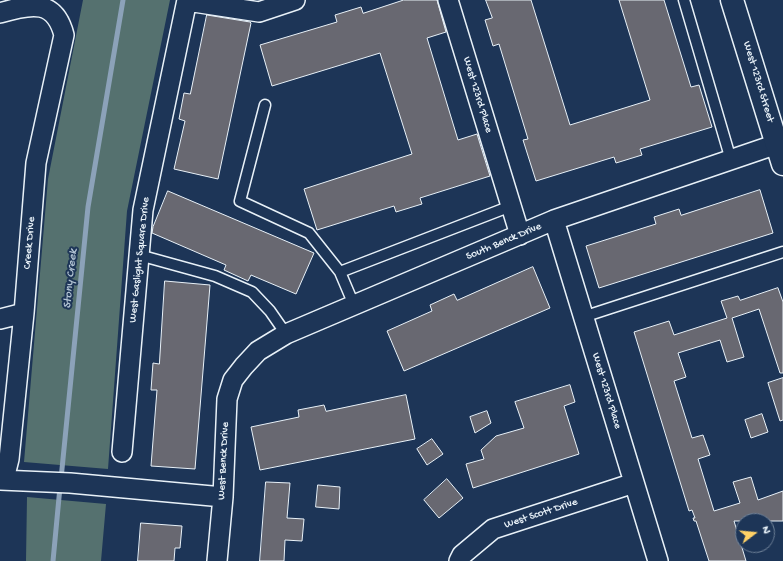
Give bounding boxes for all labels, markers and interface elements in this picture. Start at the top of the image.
street label: West 123rd Street [739,40,777,124]
street label: West 123rd Place [459,55,495,135]
street label: West Gaslight Square Drive [127,196,153,324]
street label: Creek Drive [21,216,39,270]
street label: South Benck Drive [464,220,544,264]
water label: Stony Creek [61,249,81,309]
street label: West 123rd Place [588,351,624,431]
street label: West Benck Drive [215,422,233,500]
street label: West Scott Drive [503,496,579,532]
north arrow [735,513,775,553]
text: N [759,525,772,535]

